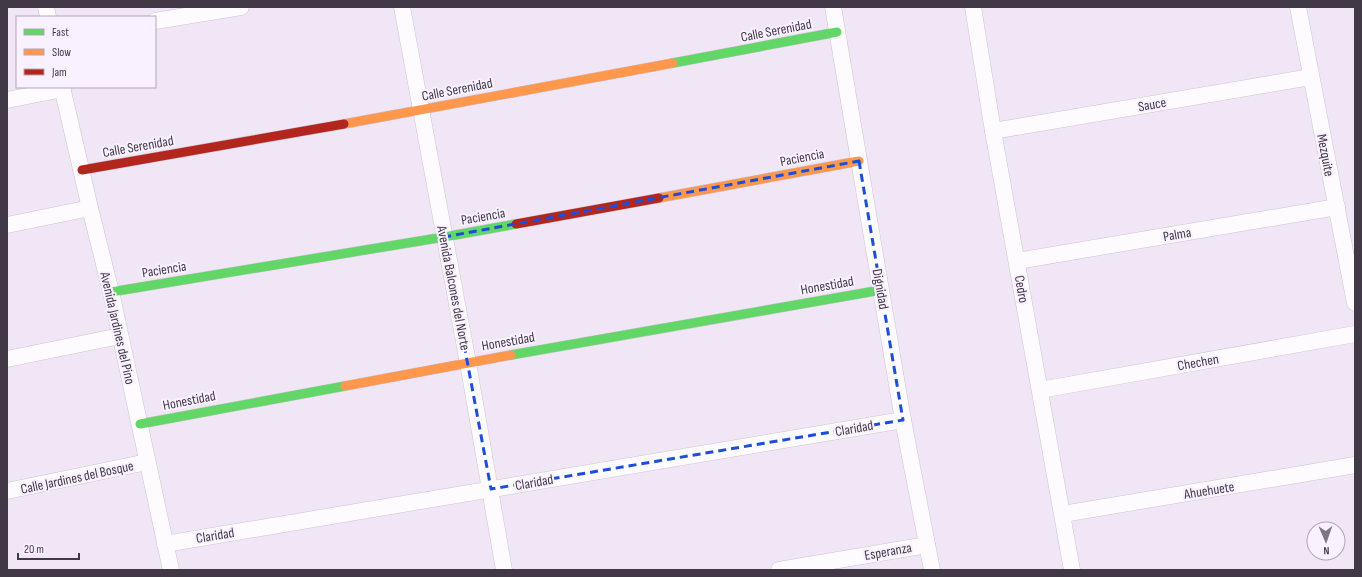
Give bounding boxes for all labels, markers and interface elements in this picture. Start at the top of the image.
street label: Calle Serenidad [739,15,813,46]
legend [16,16,156,88]
text: Fast [52,25,69,40]
text: Slow [52,45,71,60]
text: Jam [51,65,67,80]
street label: Calle Serenidad [420,74,494,105]
street label: Sauce [1137,94,1168,115]
street label: Calle Serenidad [101,132,175,161]
street label: Mezquite [1313,132,1338,178]
street label: Paciencia [779,145,826,170]
street label: Paciencia [460,204,506,229]
street label: Avenida Balcones del Norte [433,223,474,352]
street label: Palma [1162,224,1192,245]
street label: Paciencia [141,258,187,281]
street label: Dignidad [869,268,892,311]
street label: Avenida Jardines del Pino [96,269,139,386]
street label: Honestidad [799,272,855,299]
street label: Cedro [1011,274,1032,304]
street label: Honestidad [480,328,536,355]
street label: Chechen [1176,351,1220,374]
street label: Honestidad [161,387,217,414]
street label: Claridad [834,417,875,440]
street label: Calle Jardines del Bosque [19,457,135,498]
street label: Claridad [514,471,555,494]
street label: Ahuehuete [1182,478,1236,503]
north arrow [1306,521,1346,561]
street label: Claridad [195,524,236,547]
scale bar [18,535,79,561]
street label: Esperanza [863,539,913,564]
text: 20 m [24,542,44,557]
text: N [1323,544,1329,557]

